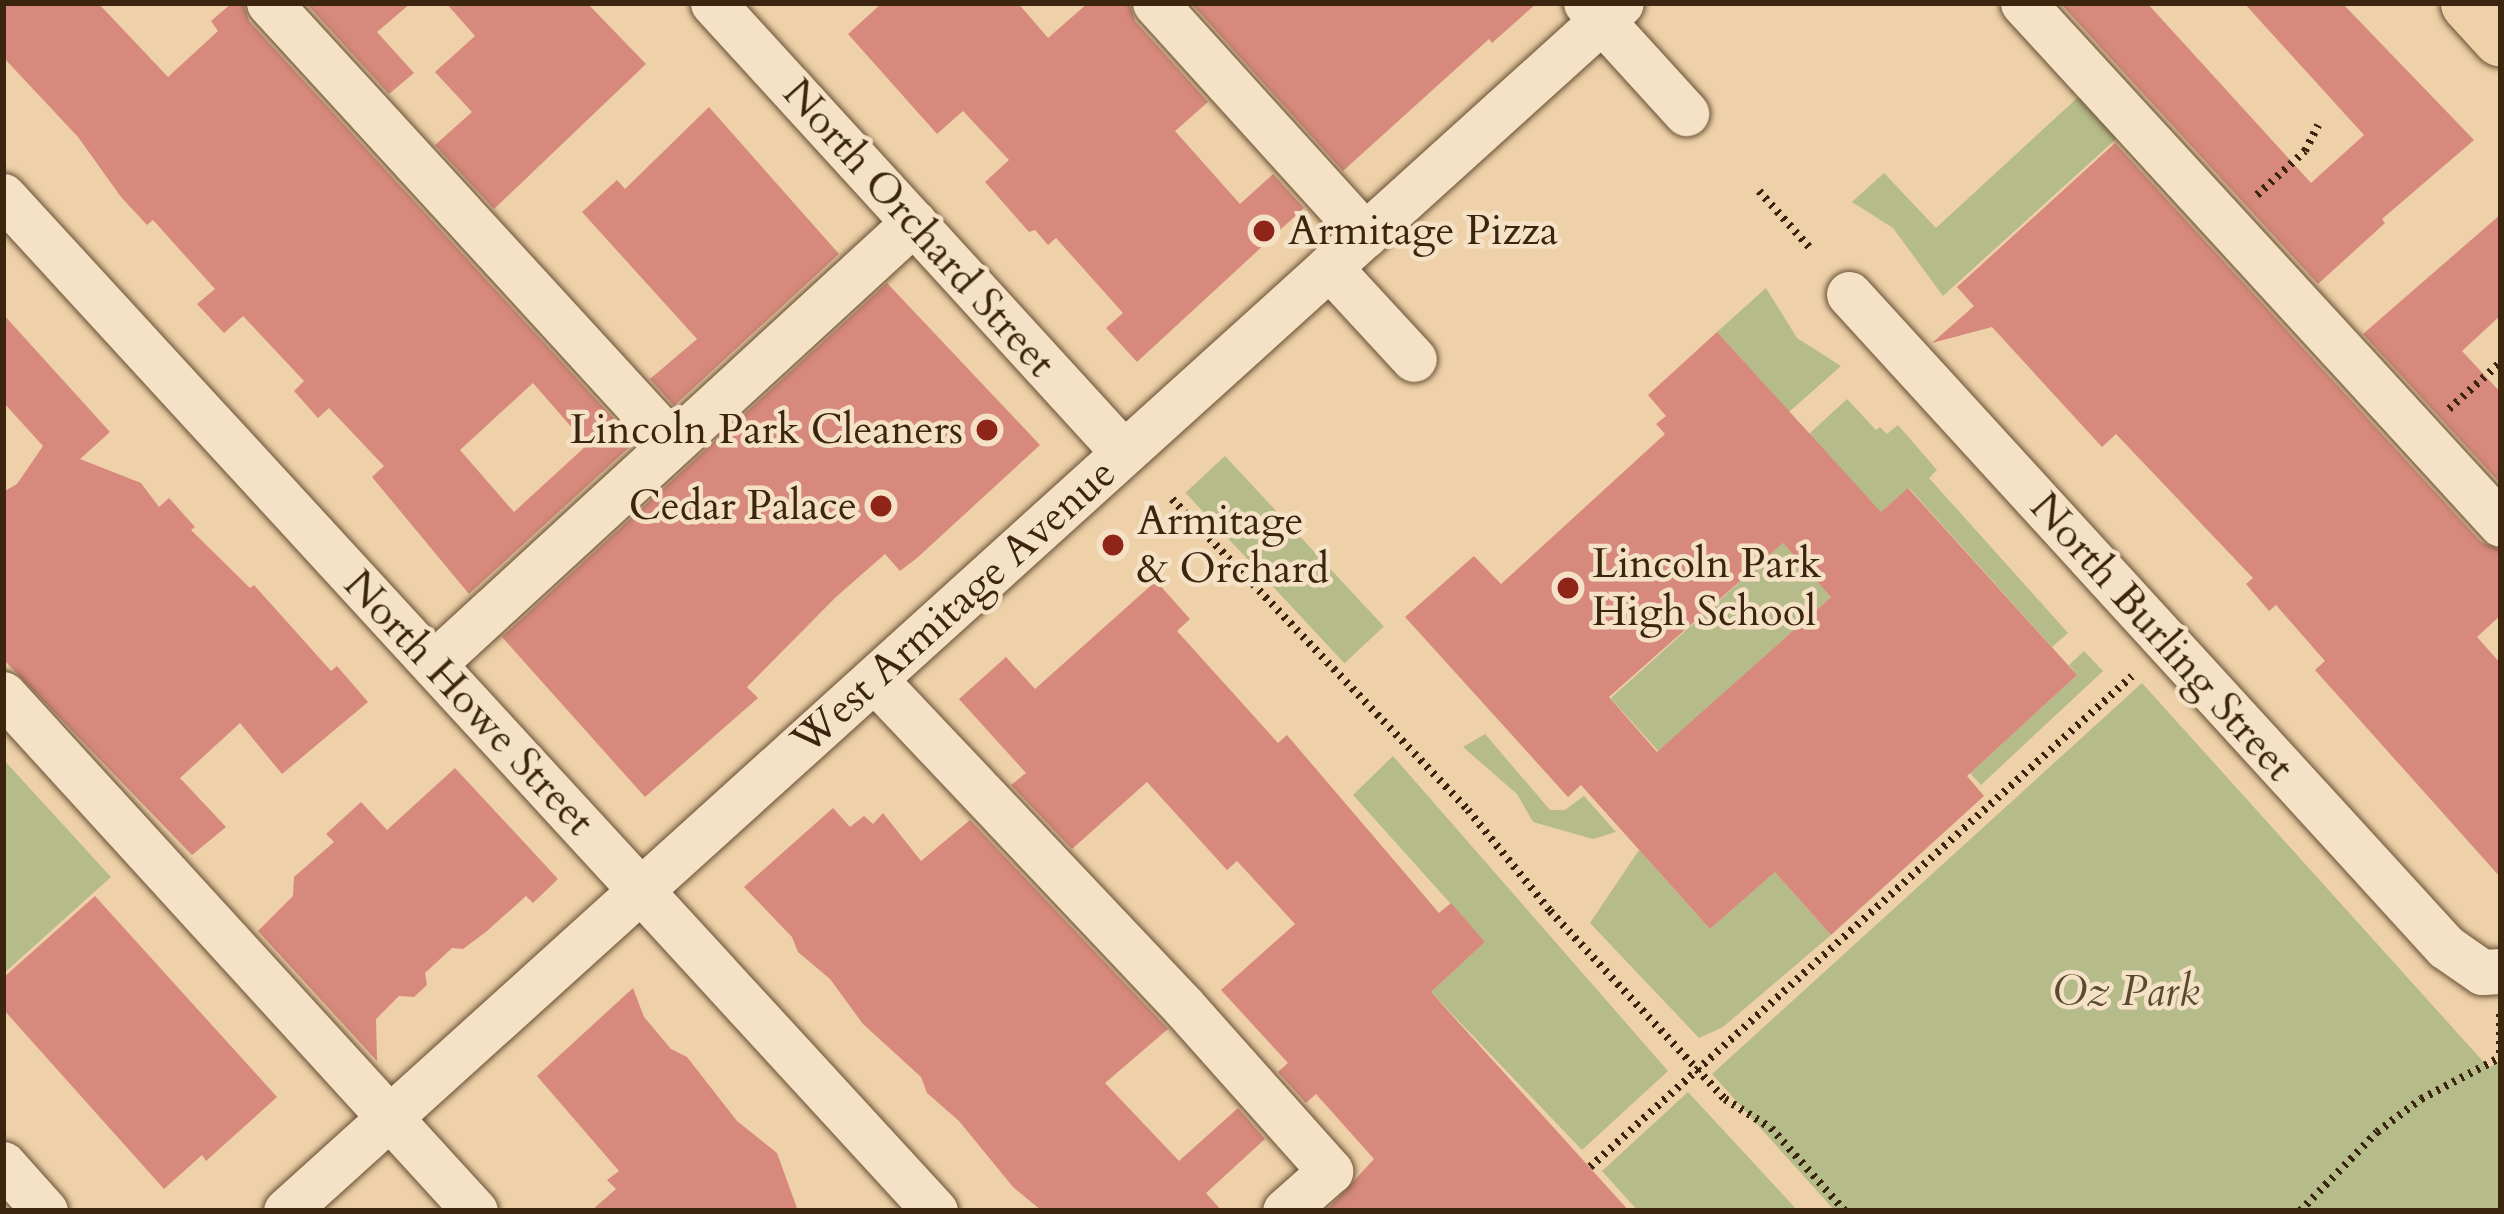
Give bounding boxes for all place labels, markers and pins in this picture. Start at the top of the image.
place label: Armitage Pizza [1288,206,1558,256]
marker: Armitage Pizza [1251,218,1277,244]
place label: Lincoln Park Cleaners [570,405,963,455]
marker: Lincoln Park Cleaners [974,417,1000,443]
place label: Cedar Palace [629,481,857,531]
marker: Cedar Palace [868,493,894,519]
place label: Armitage & Orchard [1137,496,1329,594]
marker: Armitage & Orchard [1100,532,1126,558]
place label: Lincoln Park High School [1592,539,1822,638]
marker: Lincoln Park High School [1555,575,1581,601]

